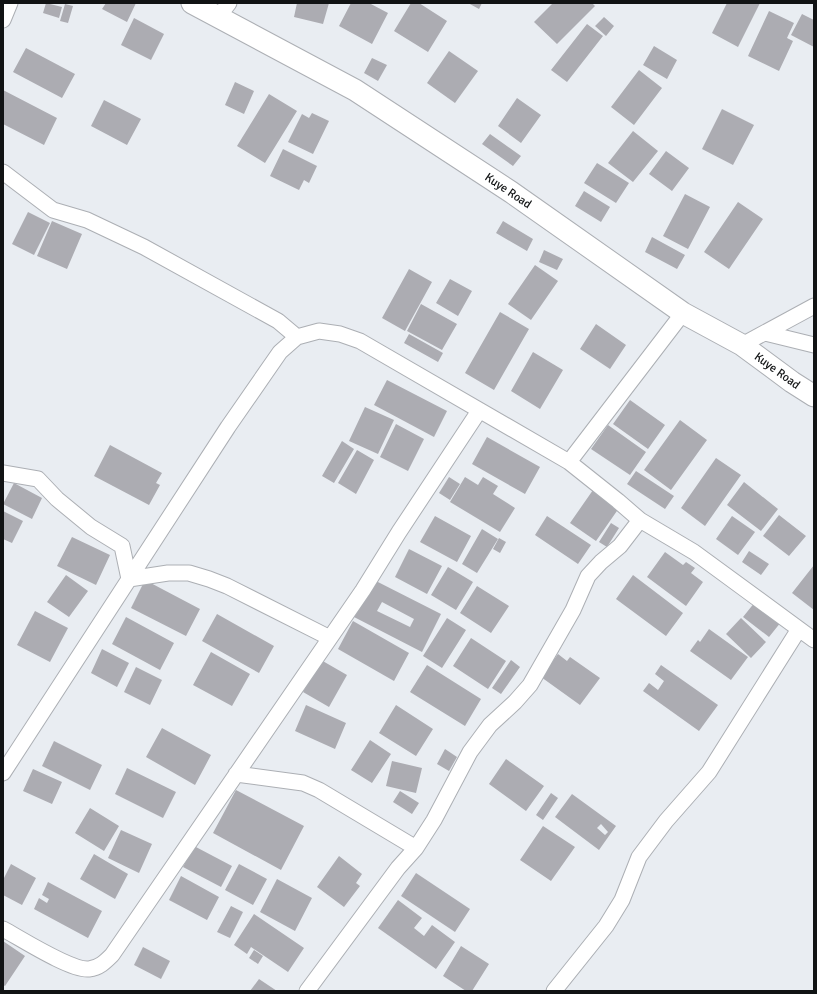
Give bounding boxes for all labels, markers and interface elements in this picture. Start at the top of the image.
street label: Kuye Road [482,170,534,212]
street label: Kuye Road [751,349,803,393]

